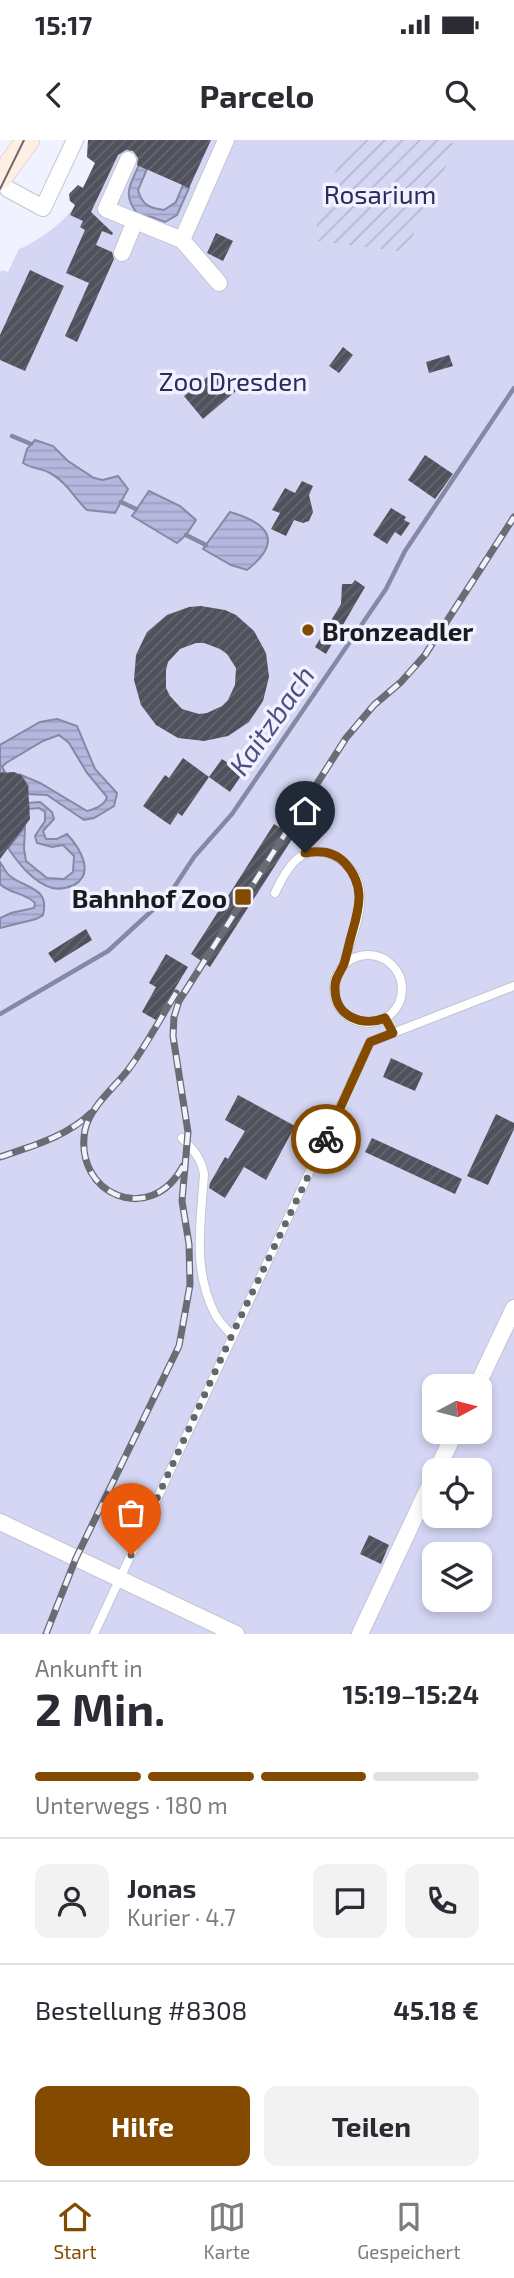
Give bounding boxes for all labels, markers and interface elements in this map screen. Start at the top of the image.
text: 15:17 [35,9,92,40]
icon: back [35,76,73,114]
text: Parcelo [200,76,314,114]
icon: search [441,76,479,114]
park label: Rosarium [324,178,436,209]
park label: Zoo Dresden [159,365,307,396]
place label: Bronzeadler [322,615,473,646]
marker: Bronzeadler [300,622,316,638]
water label: Kaitzbach [221,659,321,781]
pin [275,781,335,853]
icon: home [286,792,324,830]
place label: Bahnhof Zoo [72,882,227,913]
marker: Bahnhof Zoo [233,887,253,907]
courier [291,1104,361,1174]
icon: bike [307,1120,345,1158]
north arrow [422,1374,492,1444]
map controls [422,1374,492,1612]
button: locate [422,1458,492,1528]
pin [101,1483,161,1555]
icon: bag [112,1494,150,1532]
button: layers [422,1542,492,1612]
text: Ankunft in [35,1654,143,1682]
text: 15:19–15:24 [342,1678,479,1709]
text: 2 Min. [35,1680,165,1735]
text: Unterwegs · 180 m [35,1791,228,1819]
button: person [35,1864,109,1938]
button: chat [313,1864,387,1938]
button: phone [405,1864,479,1938]
text: Jonas [127,1872,196,1903]
text: Kurier · 4.7 [127,1903,236,1931]
text: Bestellung #8308 [35,1994,247,2025]
text: 45.18 € [393,1994,479,2025]
button: Hilfe [35,2086,250,2166]
button: Teilen [264,2086,479,2166]
tab: Start [54,2198,97,2263]
tab: Karte [204,2198,250,2263]
tab: Gespeichert [357,2198,460,2263]

